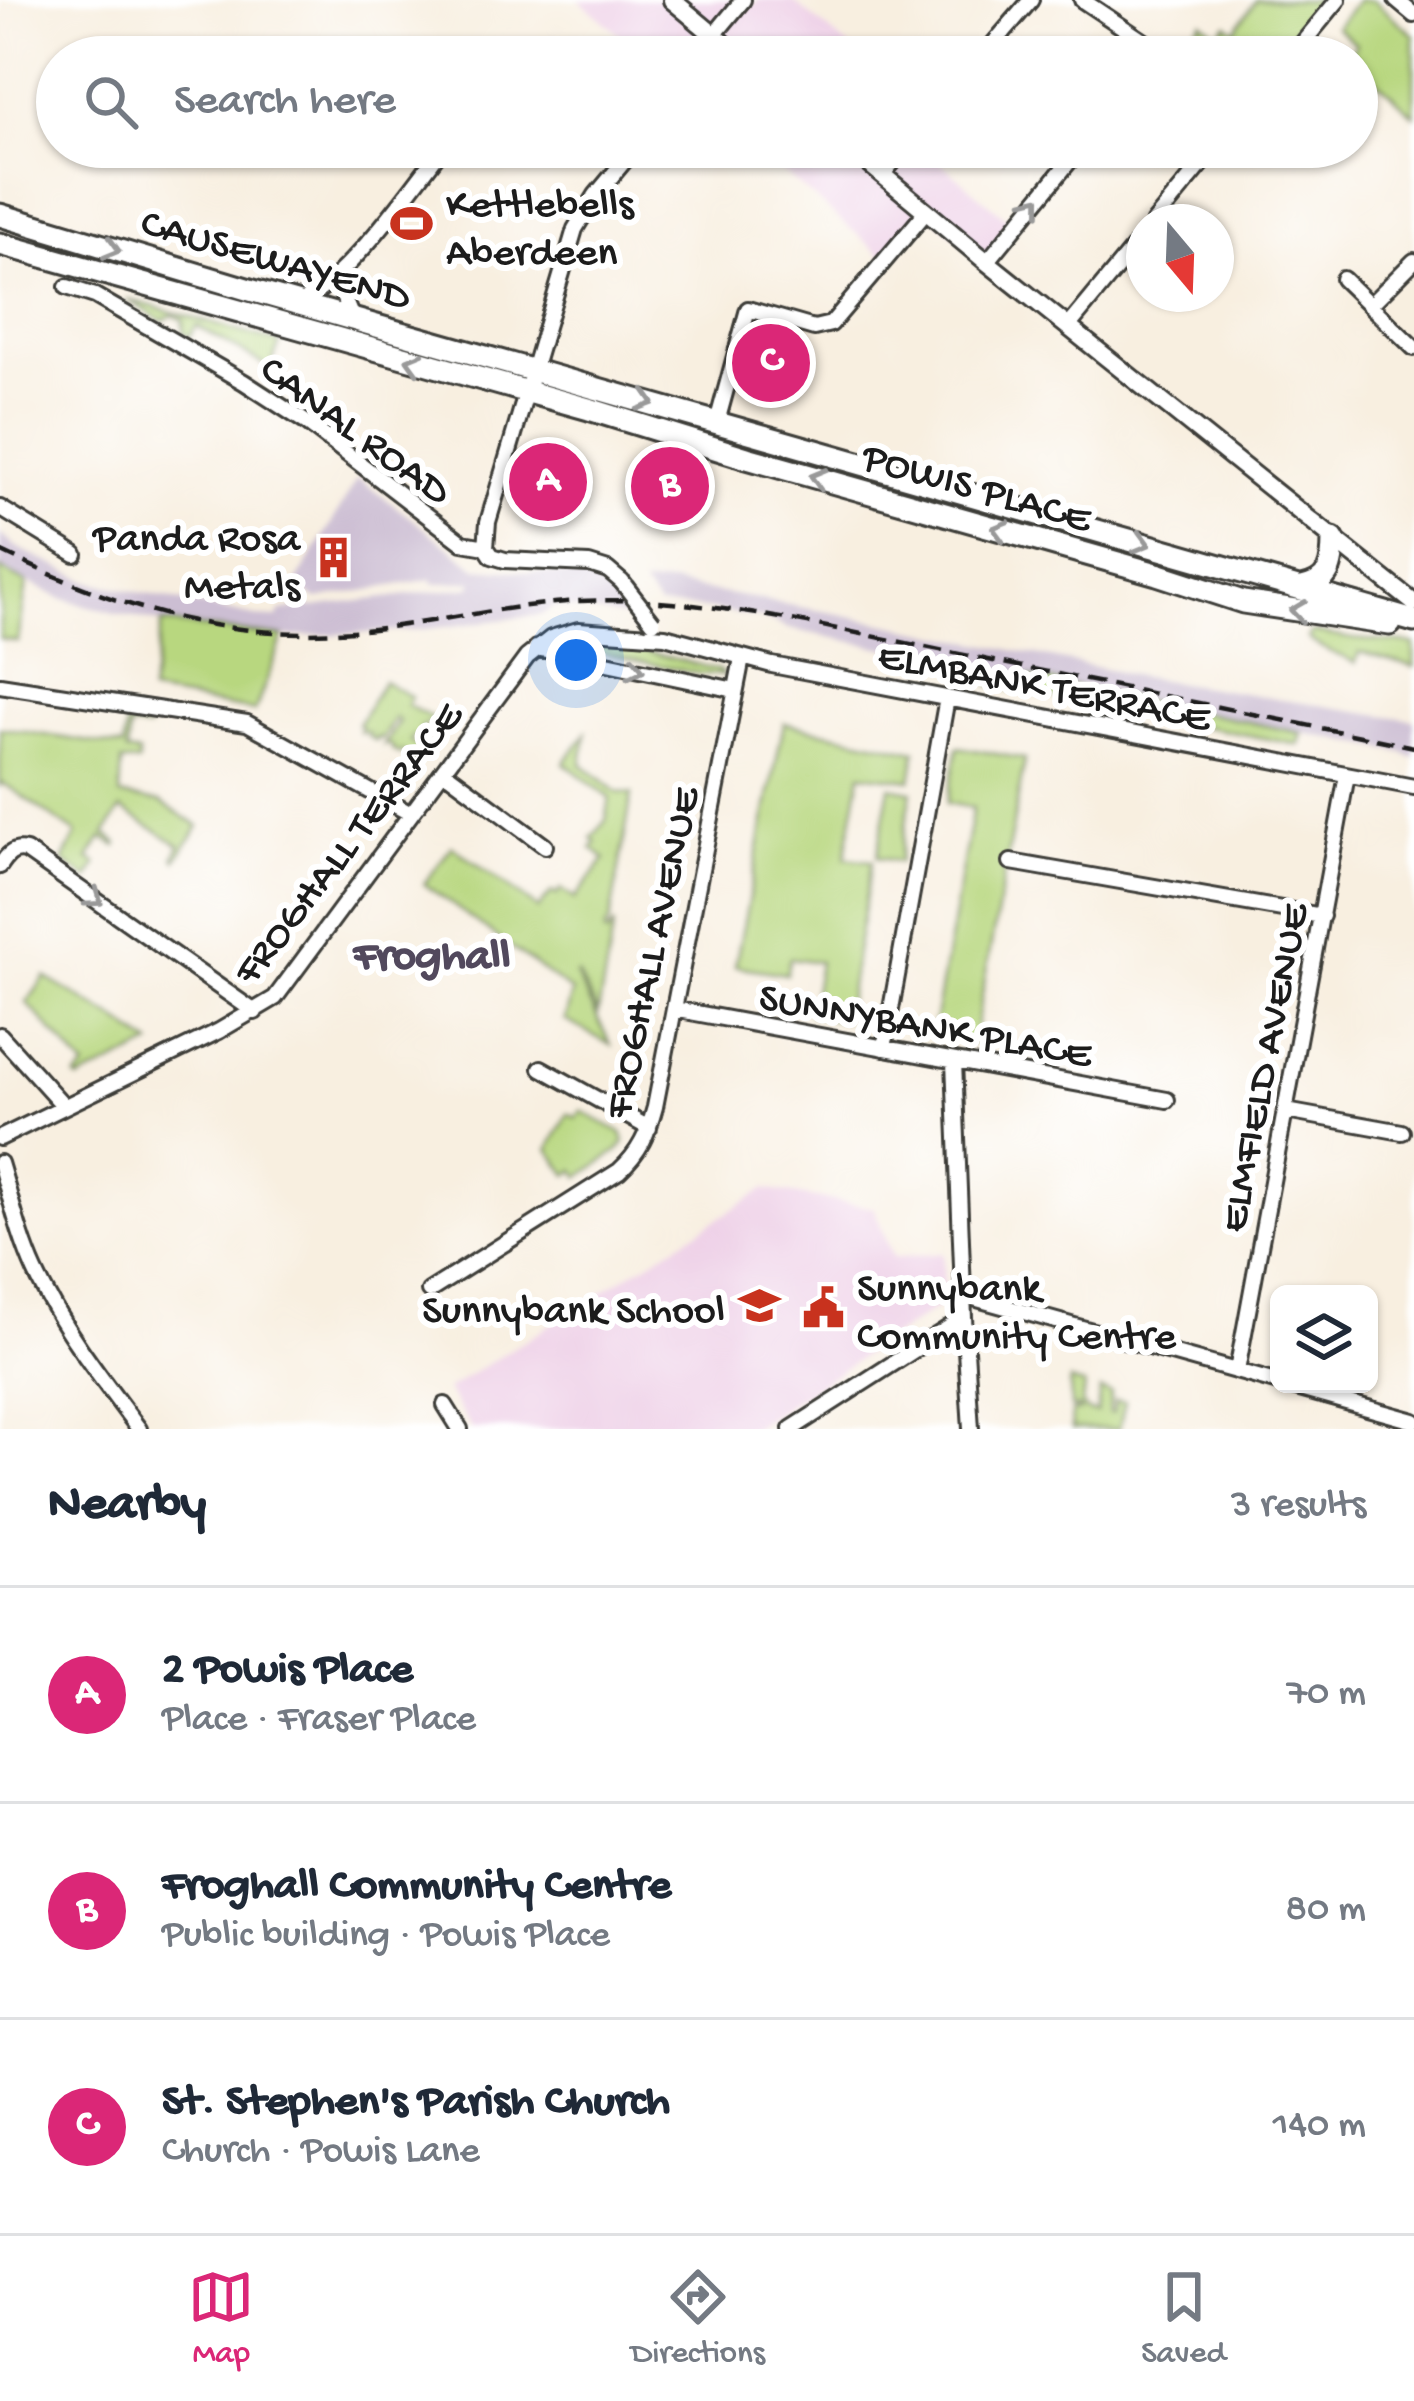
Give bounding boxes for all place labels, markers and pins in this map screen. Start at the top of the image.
place label: Kettlebells Aberdeen [446,183,635,280]
sports icon: Kettlebells Aberdeen [389,201,435,247]
pin: C [732,318,810,408]
pin: A [509,437,587,527]
pin: B [631,441,709,531]
place label: Panda Rosa Metals [91,517,302,614]
building icon: Panda Rosa Metals [311,535,357,581]
place label: Sunnybank Community Centre [857,1267,1177,1364]
school or university icon: Sunnybank School [736,1283,782,1329]
public building icon: Sunnybank Community Centre [800,1285,846,1331]
place label: Sunnybank School [422,1289,725,1338]

